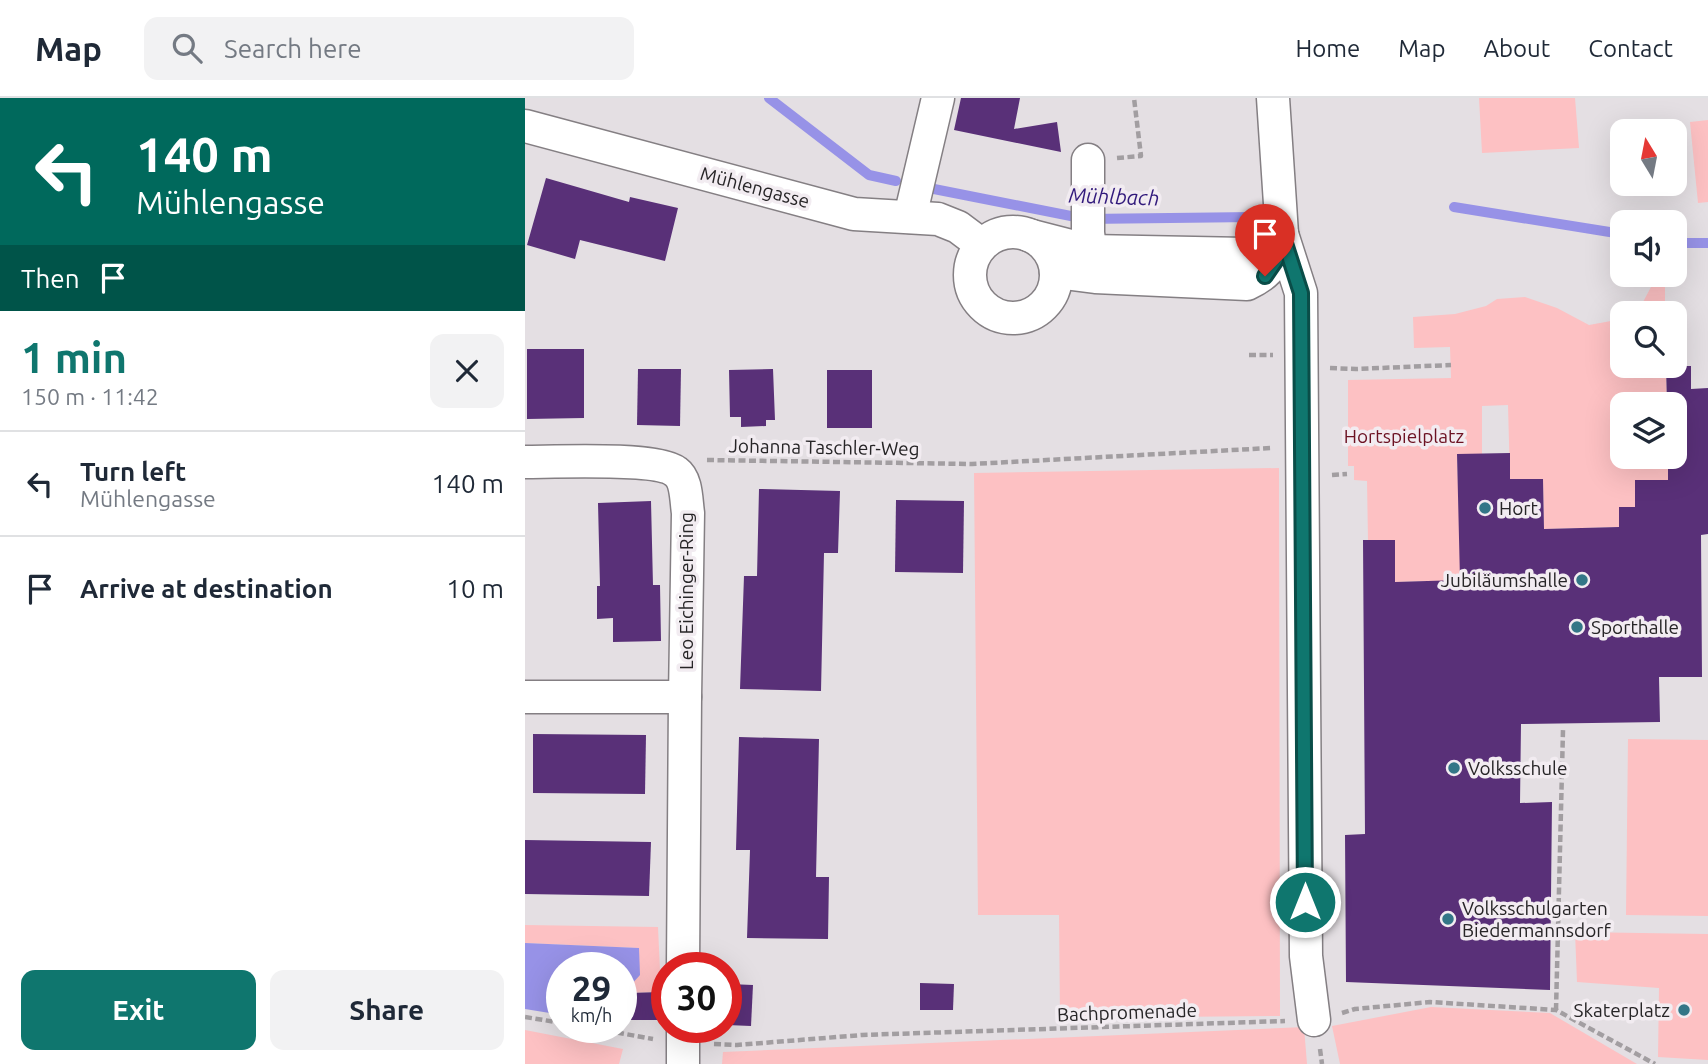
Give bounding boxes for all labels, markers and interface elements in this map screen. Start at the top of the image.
search box [144,17,634,80]
icon: search [168,29,206,67]
text: Map [35,30,102,67]
text: Search here [224,34,362,63]
text: Home [1295,35,1360,62]
text: Map [1398,35,1445,62]
text: About [1483,35,1550,62]
text: Contact [1588,35,1673,62]
north arrow [1610,119,1687,196]
map controls [1610,119,1687,469]
icon: left [21,126,112,217]
text: 140 m [136,126,273,181]
street label: Mühlengasse [698,162,812,212]
water label: Mühlbach [1068,182,1160,210]
text: Mühlengasse [136,184,325,220]
pin [1235,204,1295,276]
button: sound [1610,210,1687,287]
icon: arrive [1246,215,1284,253]
icon: arrive [94,259,132,297]
text: Then [21,264,80,293]
button: search [1610,301,1687,378]
text: 1 min [21,334,127,381]
button: close [430,334,504,408]
text: 150 m · 11:42 [21,384,159,409]
button: layers [1610,392,1687,469]
park label: Hortspielplatz [1344,425,1465,447]
street label: Johanna Taschler-Weg [728,434,920,460]
text: Turn left [80,457,186,486]
icon: left [21,465,59,503]
text: 140 m [432,469,504,498]
text: Mühlengasse [80,486,216,511]
place label: Hort [1499,497,1539,519]
marker: Hort [1477,500,1493,516]
street label: Leo Eichinger-Ring [675,512,697,670]
place label: Jubiläumshalle [1441,569,1568,591]
icon: arrive [21,570,59,608]
marker: Jubiläumshalle [1574,572,1590,588]
text: Arrive at destination [80,574,333,603]
text: 10 m [446,574,504,603]
place label: Sporthalle [1591,616,1679,638]
marker: Sporthalle [1569,619,1585,635]
place label: Volksschule [1468,757,1568,779]
marker: Volksschule [1446,760,1462,776]
position arrow [1268,865,1342,939]
place label: Volksschulgarten Biedermannsdorf [1462,897,1612,941]
marker: Volksschulgarten Biedermannsdorf [1440,911,1456,927]
speed limit sign: 30 [651,952,742,1043]
text: 29 [572,968,611,1008]
button: Exit [21,970,256,1050]
button: Share [270,970,504,1050]
street label: Bachpromenade [1057,999,1197,1025]
place label: Skaterplatz [1573,999,1670,1021]
marker: Skaterplatz [1676,1002,1692,1018]
text: km/h [571,1005,612,1025]

